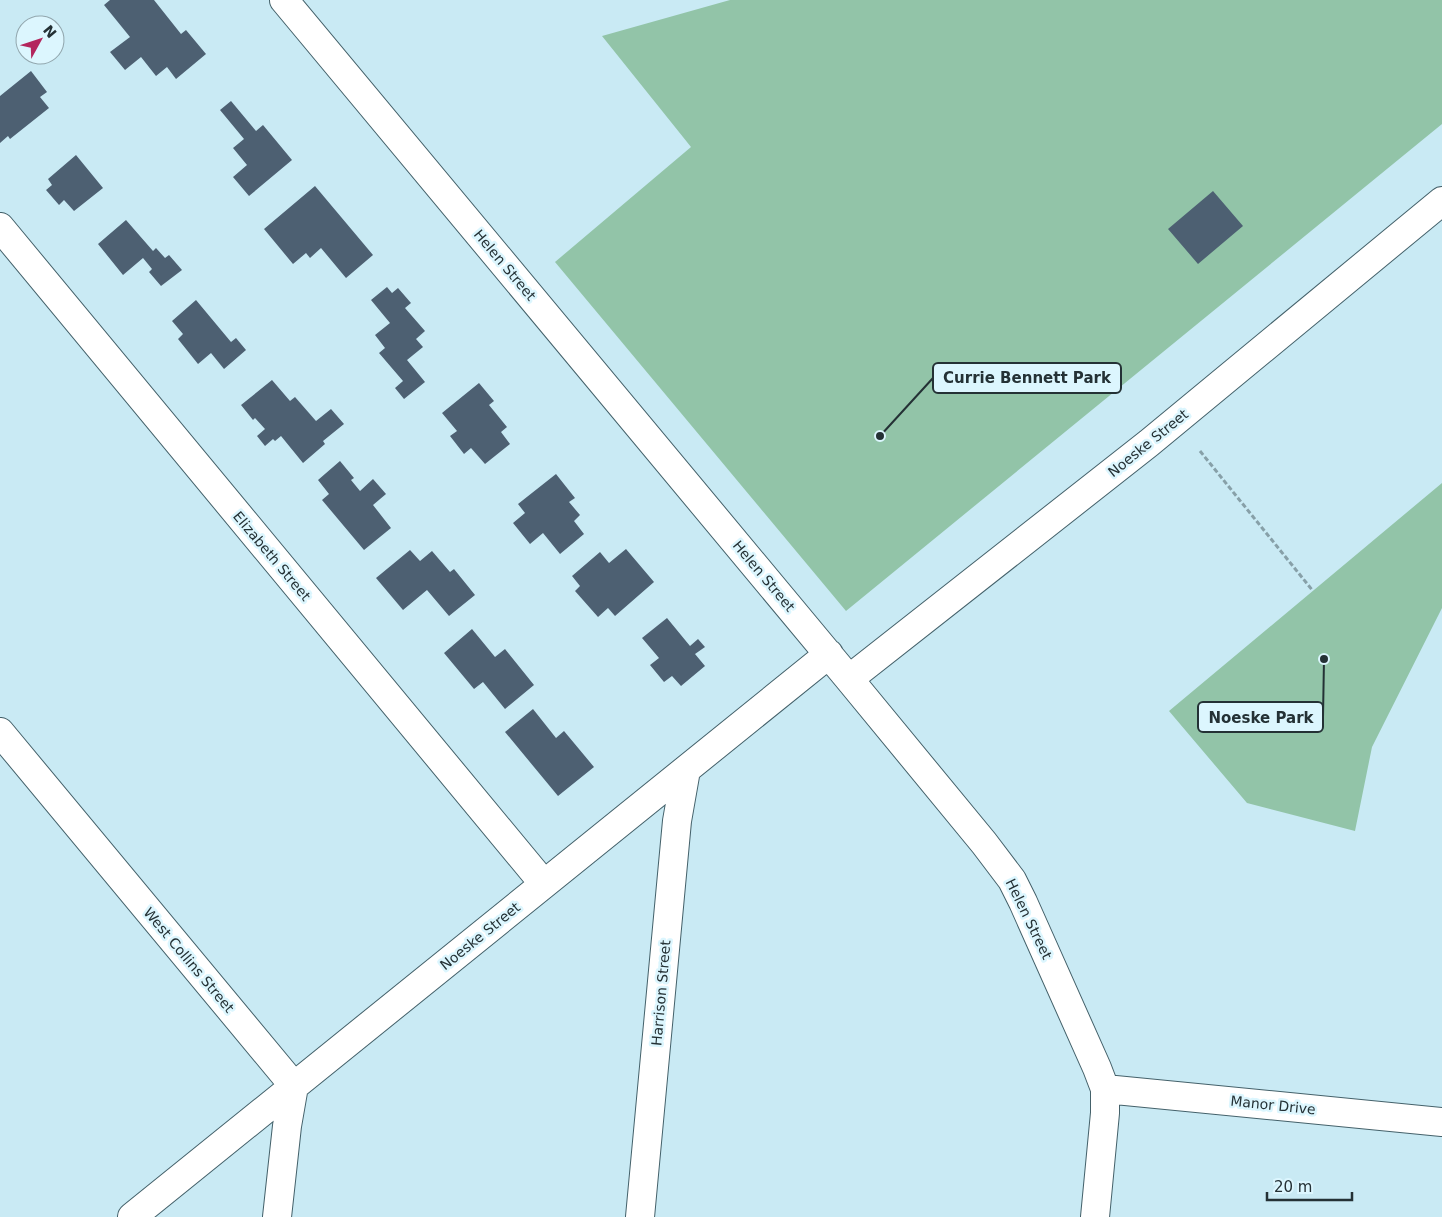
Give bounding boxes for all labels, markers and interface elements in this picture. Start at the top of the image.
north arrow [15,15,65,65]
text: N [40,22,60,41]
street label: Helen Street [471,226,540,304]
callout: Currie Bennett Park [933,363,1121,393]
text: Currie Bennett Park [943,369,1112,387]
street label: Noeske Street [1105,406,1192,480]
street label: Elizabeth Street [230,508,314,604]
street label: Helen Street [730,537,799,615]
callout: Noeske Park [1198,702,1323,732]
text: Noeske Park [1208,709,1315,727]
street label: Helen Street [1003,876,1056,962]
street label: Noeske Street [437,899,524,973]
street label: West Collins Street [140,904,238,1016]
street label: Harrison Street [648,939,674,1046]
street label: Manor Drive [1230,1093,1316,1117]
scale bar [1267,1170,1352,1202]
text: 20 m [1274,1178,1312,1196]

